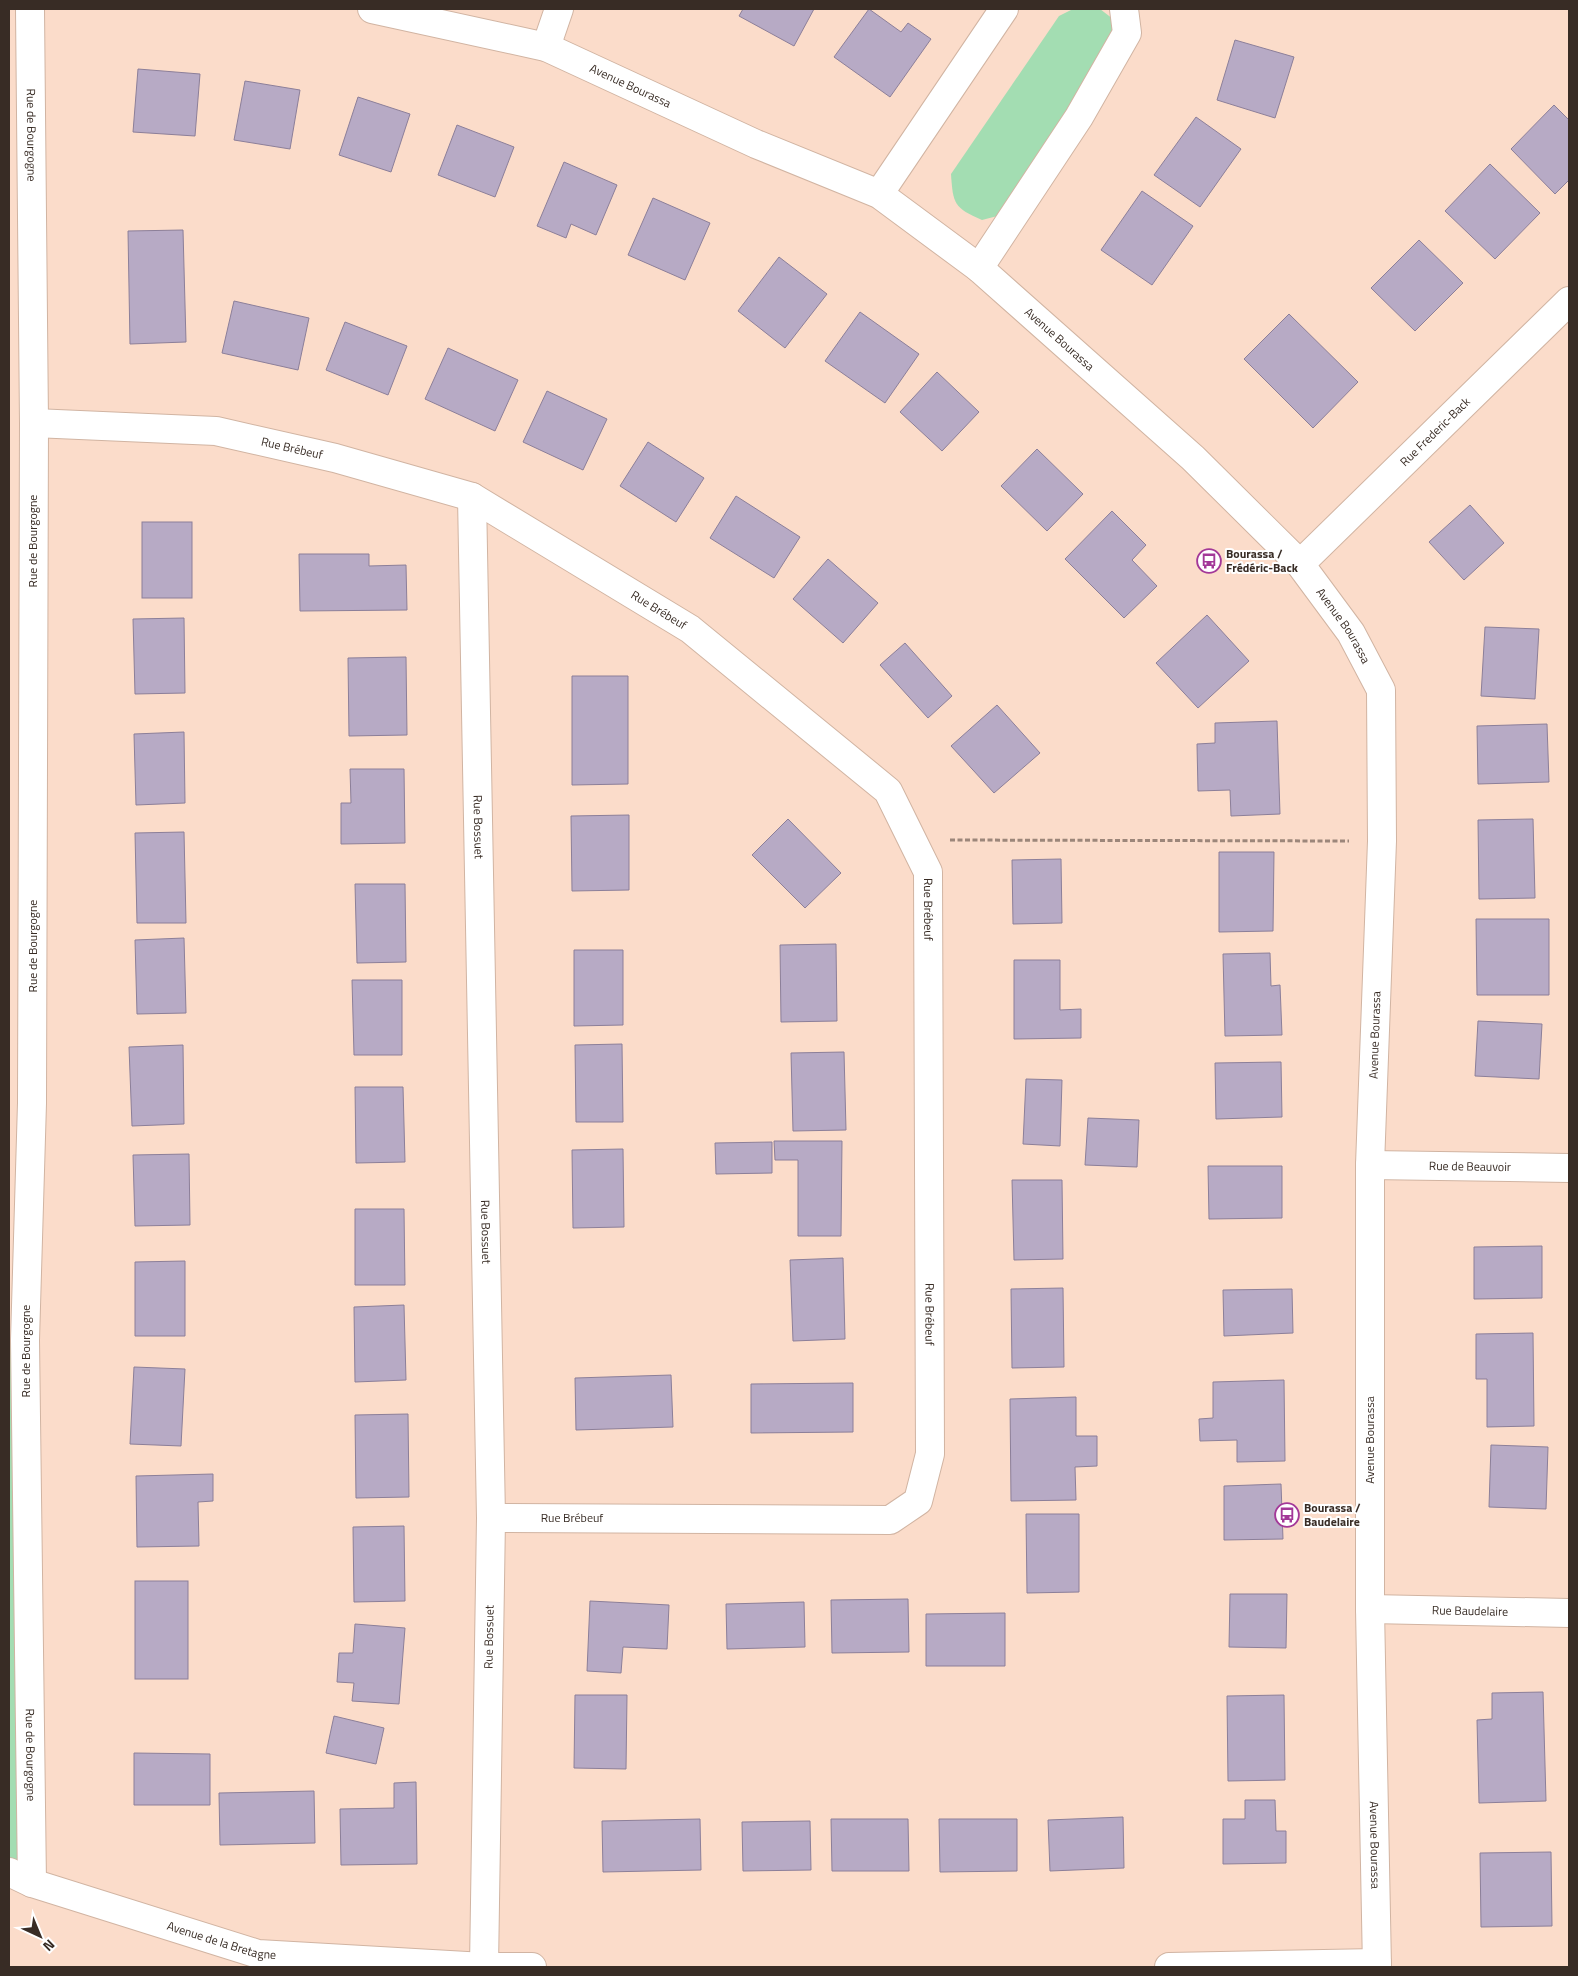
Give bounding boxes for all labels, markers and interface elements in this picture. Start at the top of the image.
street label: Avenue Bourassa [587,58,674,113]
street label: Rue de Bourgogne [22,88,42,182]
street label: Avenue Bourassa [1021,303,1099,375]
street label: Rue Frederic-Back [1395,392,1475,471]
street label: Rue Brébeuf [259,432,325,464]
street label: Rue de Bourgogne [23,495,42,587]
place label: Bourassa / Frédéric-Back [1226,544,1299,577]
bus stop icon: Bourassa / Frédéric-Back [1196,548,1222,574]
street label: Avenue Bourassa [1312,584,1376,667]
street label: Rue Brébeuf [627,585,691,634]
street label: Rue Bossuet [469,795,489,860]
street label: Rue Brébeuf [919,878,938,941]
street label: Rue de Bourgogne [23,900,42,992]
street label: Avenue Bourassa [1363,991,1386,1079]
street label: Rue de Beauvoir [1429,1156,1511,1176]
street label: Rue Bossuet [476,1200,496,1265]
street label: Rue Brébeuf [920,1283,940,1346]
street label: Rue de Bourgogne [16,1305,35,1397]
street label: Avenue Bourassa [1360,1396,1379,1484]
place label: Bourassa / Baudelaire [1304,1498,1361,1531]
bus stop icon: Bourassa / Baudelaire [1274,1502,1300,1528]
street label: Rue Brébeuf [541,1508,603,1527]
street label: Rue Baudelaire [1432,1600,1508,1621]
street label: Rue Bossuet [478,1604,499,1669]
street label: Rue de Bourgogne [21,1708,41,1801]
street label: Avenue Bourassa [1365,1801,1385,1889]
north arrow [15,1911,65,1961]
street label: Avenue de la Bretagne [165,1916,277,1964]
text: N [39,1935,60,1957]

